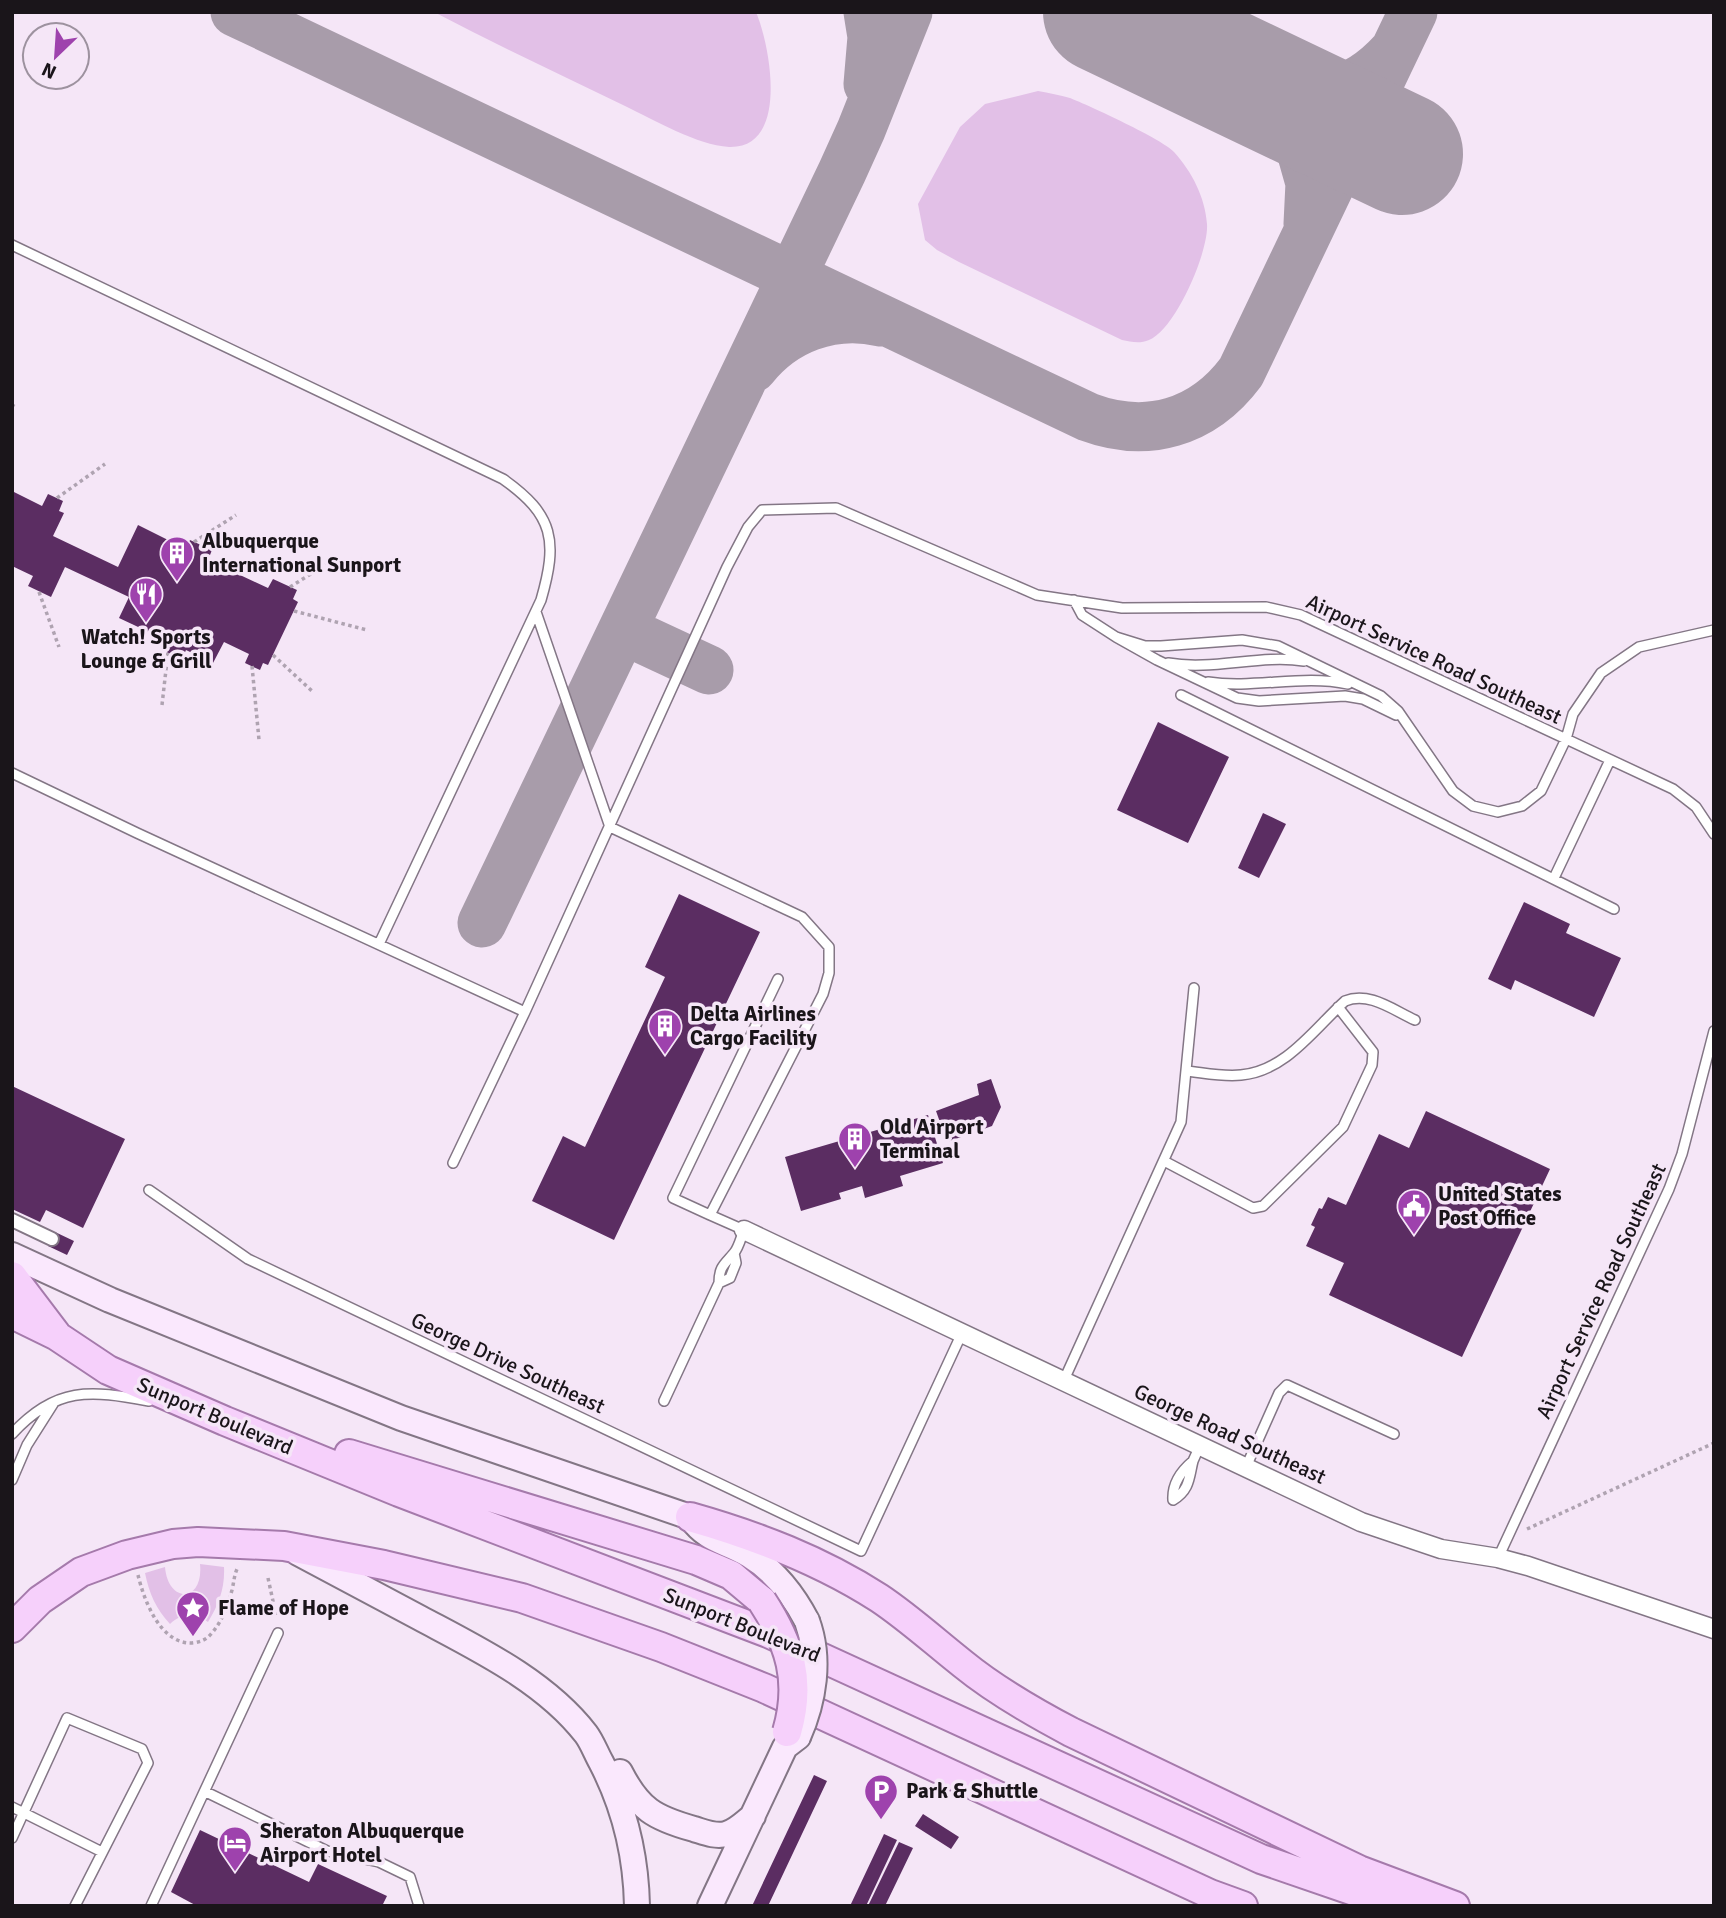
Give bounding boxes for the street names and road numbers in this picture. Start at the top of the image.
street label: Airport Service Road Southeast [1302,588,1566,730]
street label: Airport Service Road Southeast [1530,1159,1672,1423]
street label: George Drive Southeast [407,1307,609,1419]
street label: Sunport Boulevard [133,1371,297,1461]
street label: George Road Southeast [1130,1378,1330,1490]
street label: Sunport Boulevard [660,1582,824,1668]

